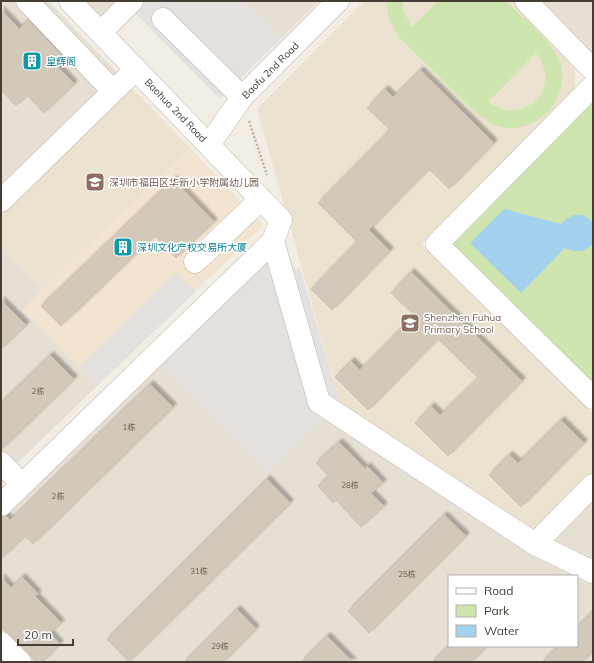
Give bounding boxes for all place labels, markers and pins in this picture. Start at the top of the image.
building icon: 皇辉阁 [21,50,43,72]
place label: 皇辉阁 [46,55,76,68]
school or university icon: 深圳市福田区华新小学附属幼儿园 [84,171,106,193]
place label: 深圳市福田区华新小学附属幼儿园 [109,176,259,189]
building icon: 深圳文化产权交易所大厦 [112,236,134,258]
place label: 深圳文化产权交易所大厦 [137,241,247,254]
place label: Shenzhen Fuhua Primary School [424,311,501,336]
school or university icon: Shenzhen Fuhua Primary School [399,312,421,334]

